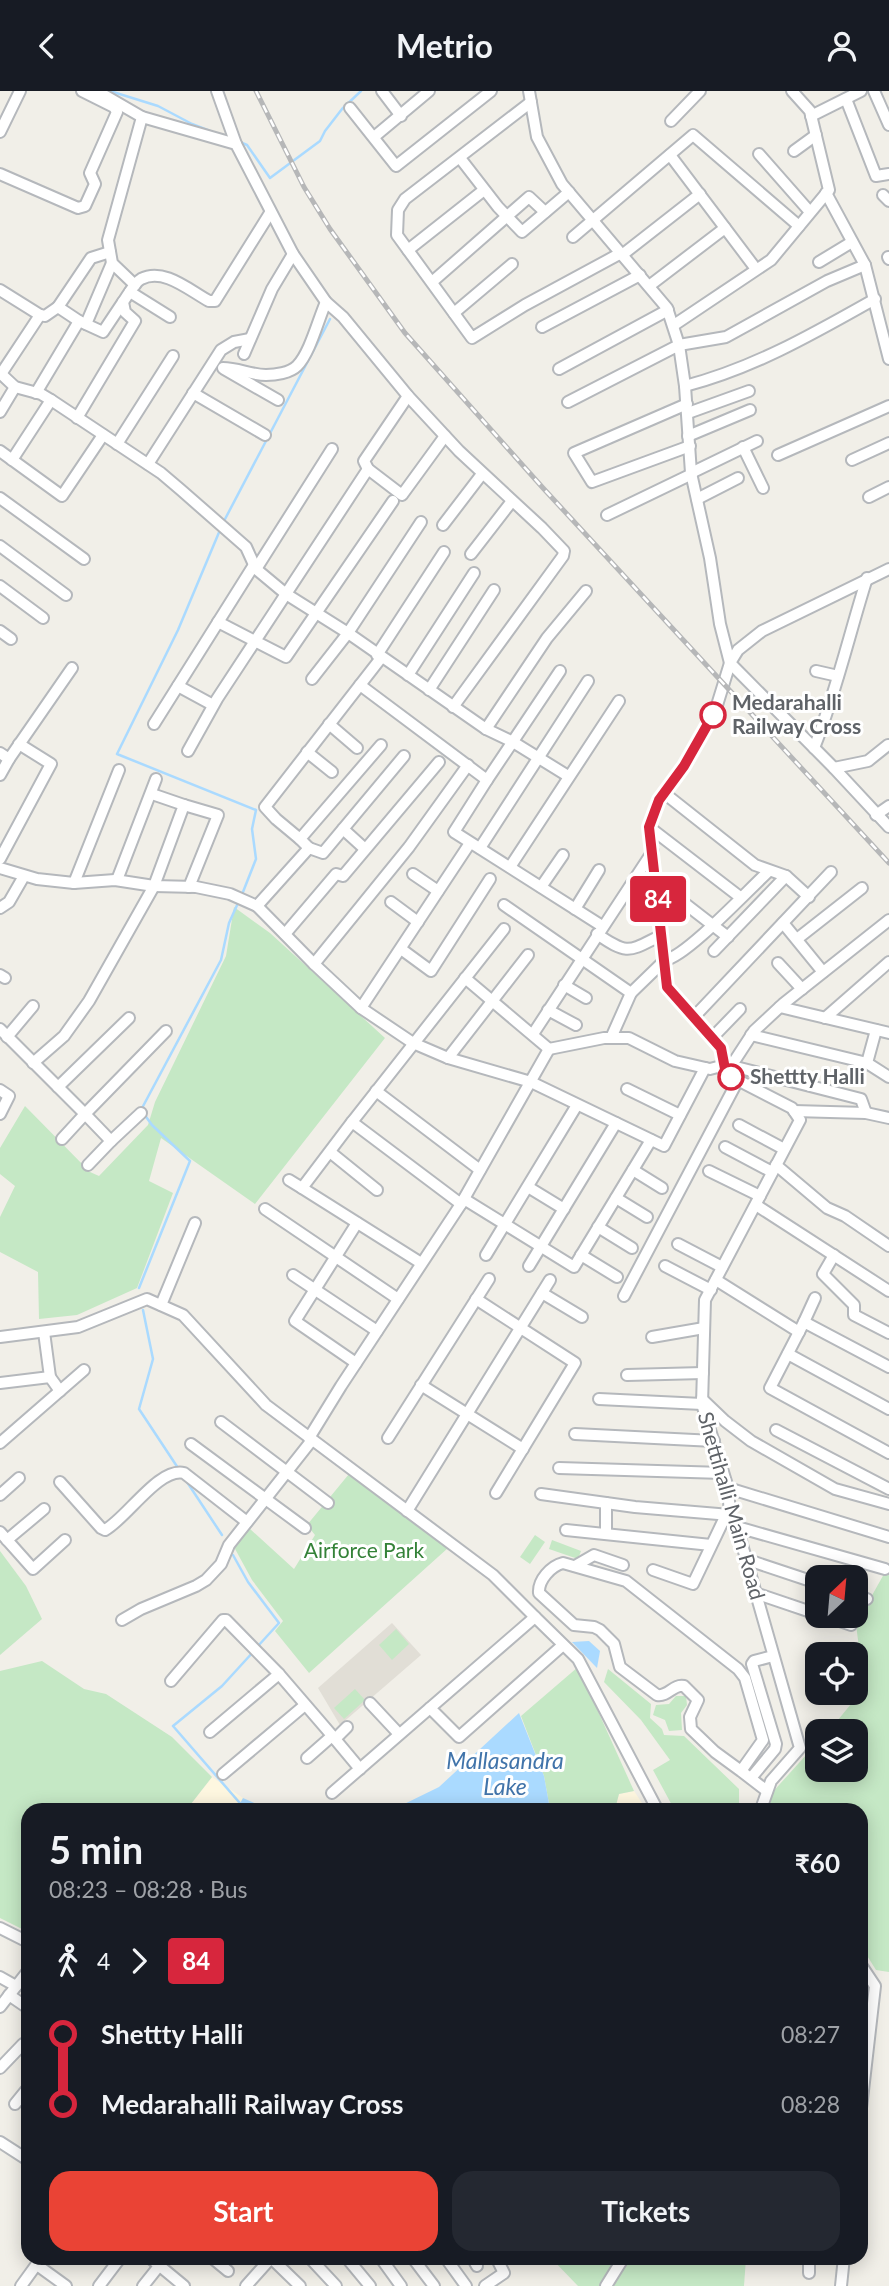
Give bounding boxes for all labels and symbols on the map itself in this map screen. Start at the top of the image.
place label: Medarahalli Railway Cross [732,689,861,738]
marker: Medarahalli Railway Cross [700,702,726,728]
line badge: 84 [626,876,690,922]
place label: Shettty Halli [750,1063,865,1088]
marker: Shettty Halli [718,1064,744,1090]
street label: Shettihalli Main Road [694,1409,771,1602]
park label: Airforce Park [304,1537,424,1562]
north arrow [805,1565,868,1627]
water label: Mallasandra Lake [446,1746,564,1800]

